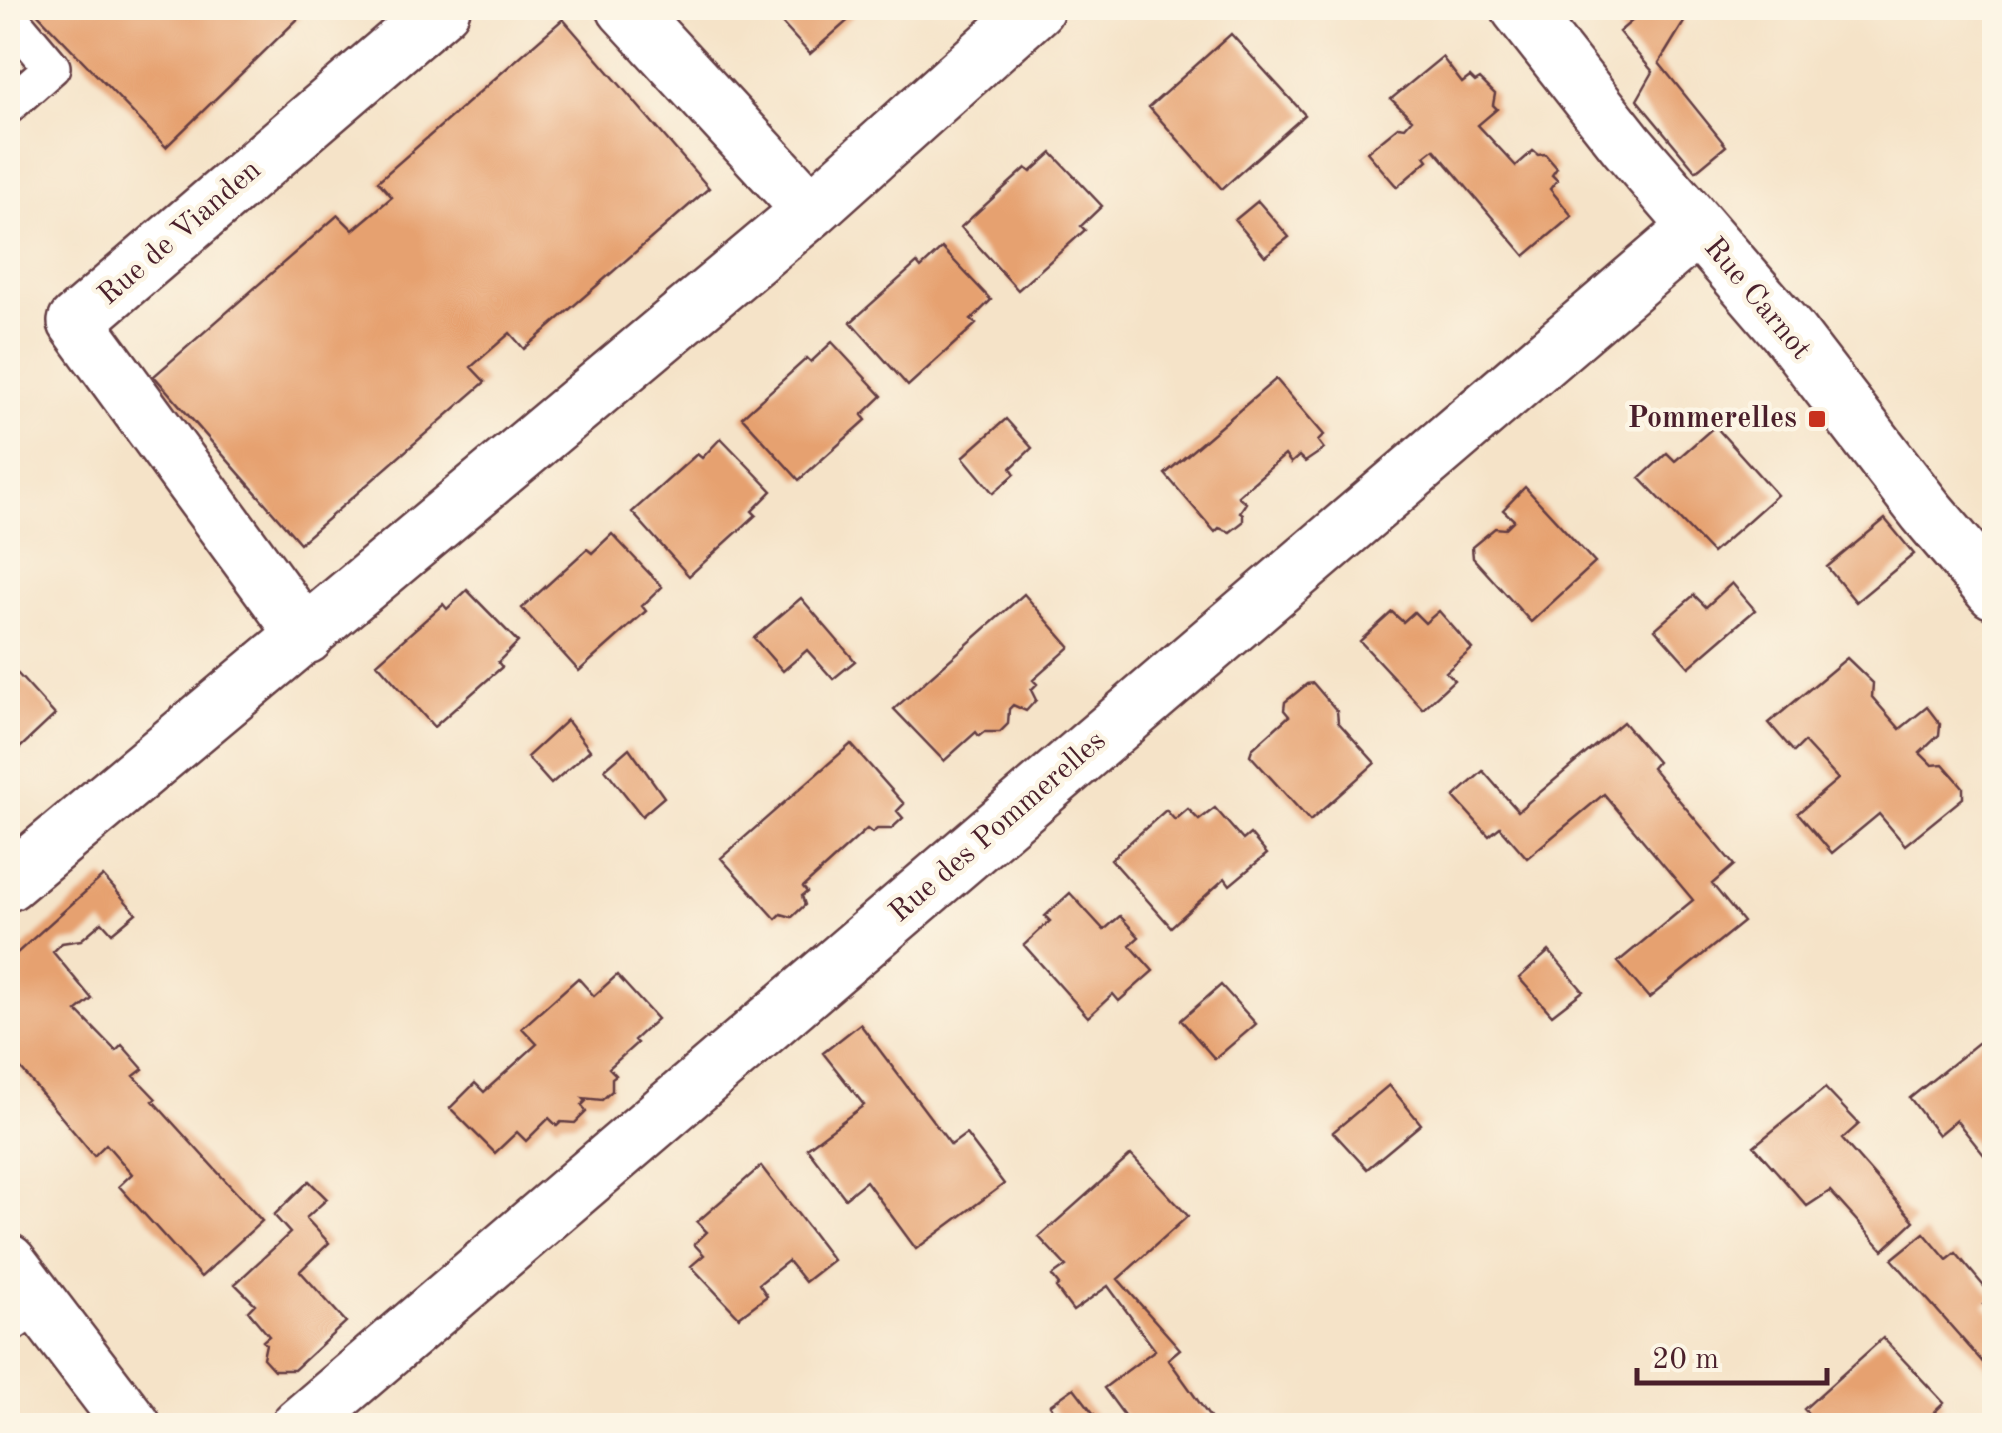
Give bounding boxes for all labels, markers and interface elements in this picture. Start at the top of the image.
street label: Rue de Vianden [93,155,267,311]
street label: Rue Carnot [1698,232,1816,366]
place label: Pommerelles [1628,404,1797,434]
marker: Pommerelles [1806,408,1828,430]
street label: Rue des Pommerelles [884,726,1112,928]
scale bar [1637,1323,1827,1385]
text: 20 m [1652,1345,1719,1375]

